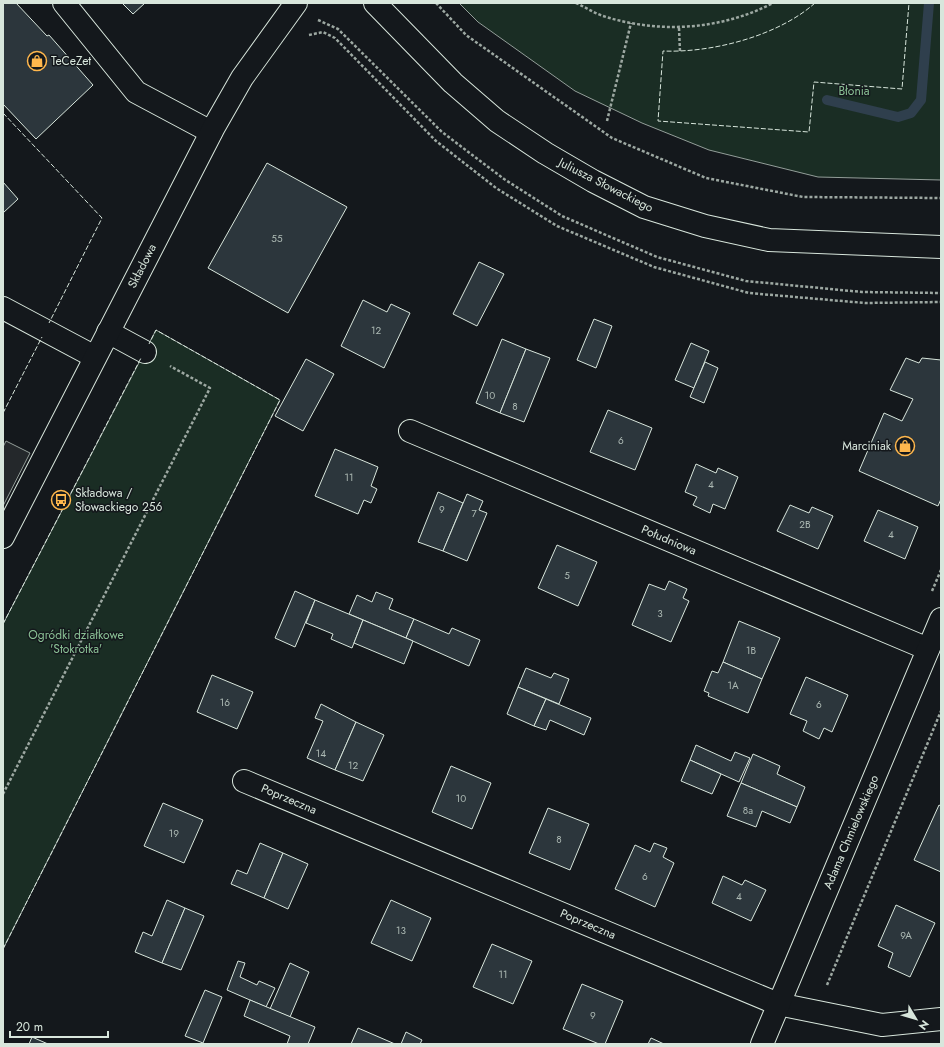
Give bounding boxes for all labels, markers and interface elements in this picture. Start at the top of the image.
shop icon: TeCeZet [26,50,48,72]
place label: TeCeZet [51,52,91,70]
park label: Błonia [838,82,870,100]
street label: Juliusza Słowackiego [554,152,657,217]
house number: 55 [271,231,283,246]
street label: Składowa [123,241,161,291]
house number: 12 [371,323,381,338]
house number: 10 [485,388,495,403]
house number: 8 [512,399,518,414]
house number: 6 [618,433,624,448]
shop icon: Marciniak [894,435,916,457]
place label: Marciniak [842,437,892,455]
house number: 11 [345,470,354,485]
house number: 4 [708,477,714,492]
place label: Składowa / Słowackiego 256 [75,484,163,516]
bus stop icon: Składowa / Słowackiego 256 [50,489,72,511]
house number: 9 [439,502,445,517]
house number: 7 [471,506,477,521]
house number: 2B [799,517,811,532]
street label: Południowa [639,520,700,560]
house number: 4 [888,527,894,542]
house number: 5 [564,568,570,583]
house number: 3 [657,606,663,621]
park label: Ogródki działkowe 'Stokrotka' [28,626,124,658]
house number: 1B [746,643,756,658]
house number: 1A [727,678,739,693]
house number: 16 [220,695,230,710]
house number: 6 [816,697,822,712]
house number: 14 [316,746,326,761]
house number: 12 [348,758,358,773]
street label: Adama Chmielowskiego [819,772,883,892]
street label: Poprzeczna [258,779,320,819]
house number: 10 [456,791,466,806]
house number: 8a [743,803,753,818]
house number: 19 [169,826,179,841]
house number: 8 [556,832,562,847]
house number: 6 [642,869,648,884]
house number: 4 [736,889,742,904]
street label: Poprzeczna [557,904,619,944]
house number: 13 [396,923,407,938]
house number: 9A [900,928,912,943]
house number: 11 [499,967,508,982]
north arrow [896,999,936,1039]
house number: 9 [590,1008,596,1023]
scale bar [10,1013,108,1039]
text: N [915,1017,933,1034]
text: 20 m [16,1018,43,1036]

